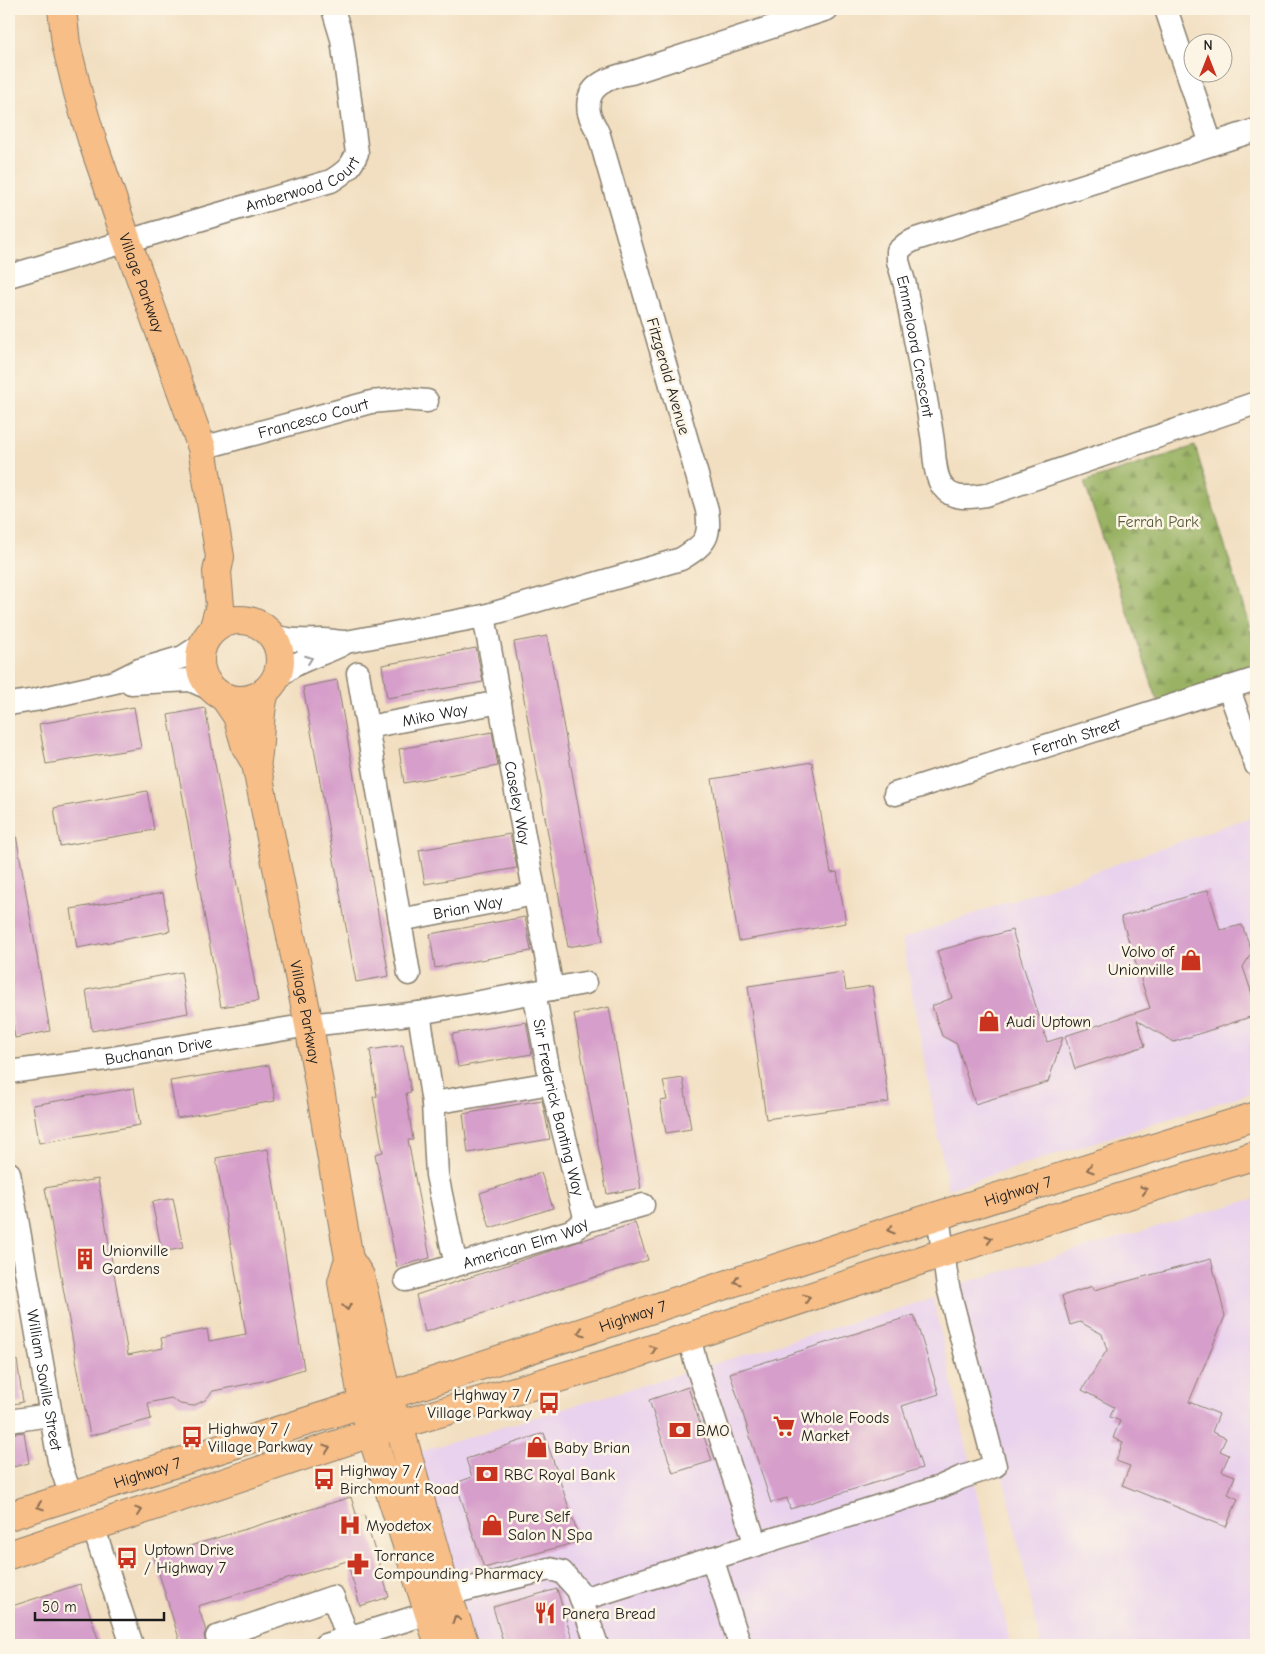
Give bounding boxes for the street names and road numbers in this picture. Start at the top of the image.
street label: Amberwood Court [243,154,364,216]
street label: Village Parkway [115,231,168,336]
street label: Emmeloord Crescent [893,273,937,419]
street label: Fitzgerald Avenue [643,316,693,437]
street label: Francesco Court [256,395,371,442]
street label: Miko Way [401,700,470,730]
street label: Ferrah Street [1030,715,1123,760]
street label: Caseley Way [501,760,534,847]
street label: Brian Way [432,892,505,923]
street label: Village Parkway [286,959,324,1066]
street label: Sir Frederick Banting Way [529,1018,587,1199]
street label: Buchanan Drive [104,1033,214,1069]
street label: Highway 7 [982,1172,1055,1211]
street label: American Elm Way [461,1214,592,1273]
street label: Highway 7 [597,1297,669,1336]
street label: William Saville Street [23,1308,65,1453]
street label: Highway 7 [111,1454,184,1492]

